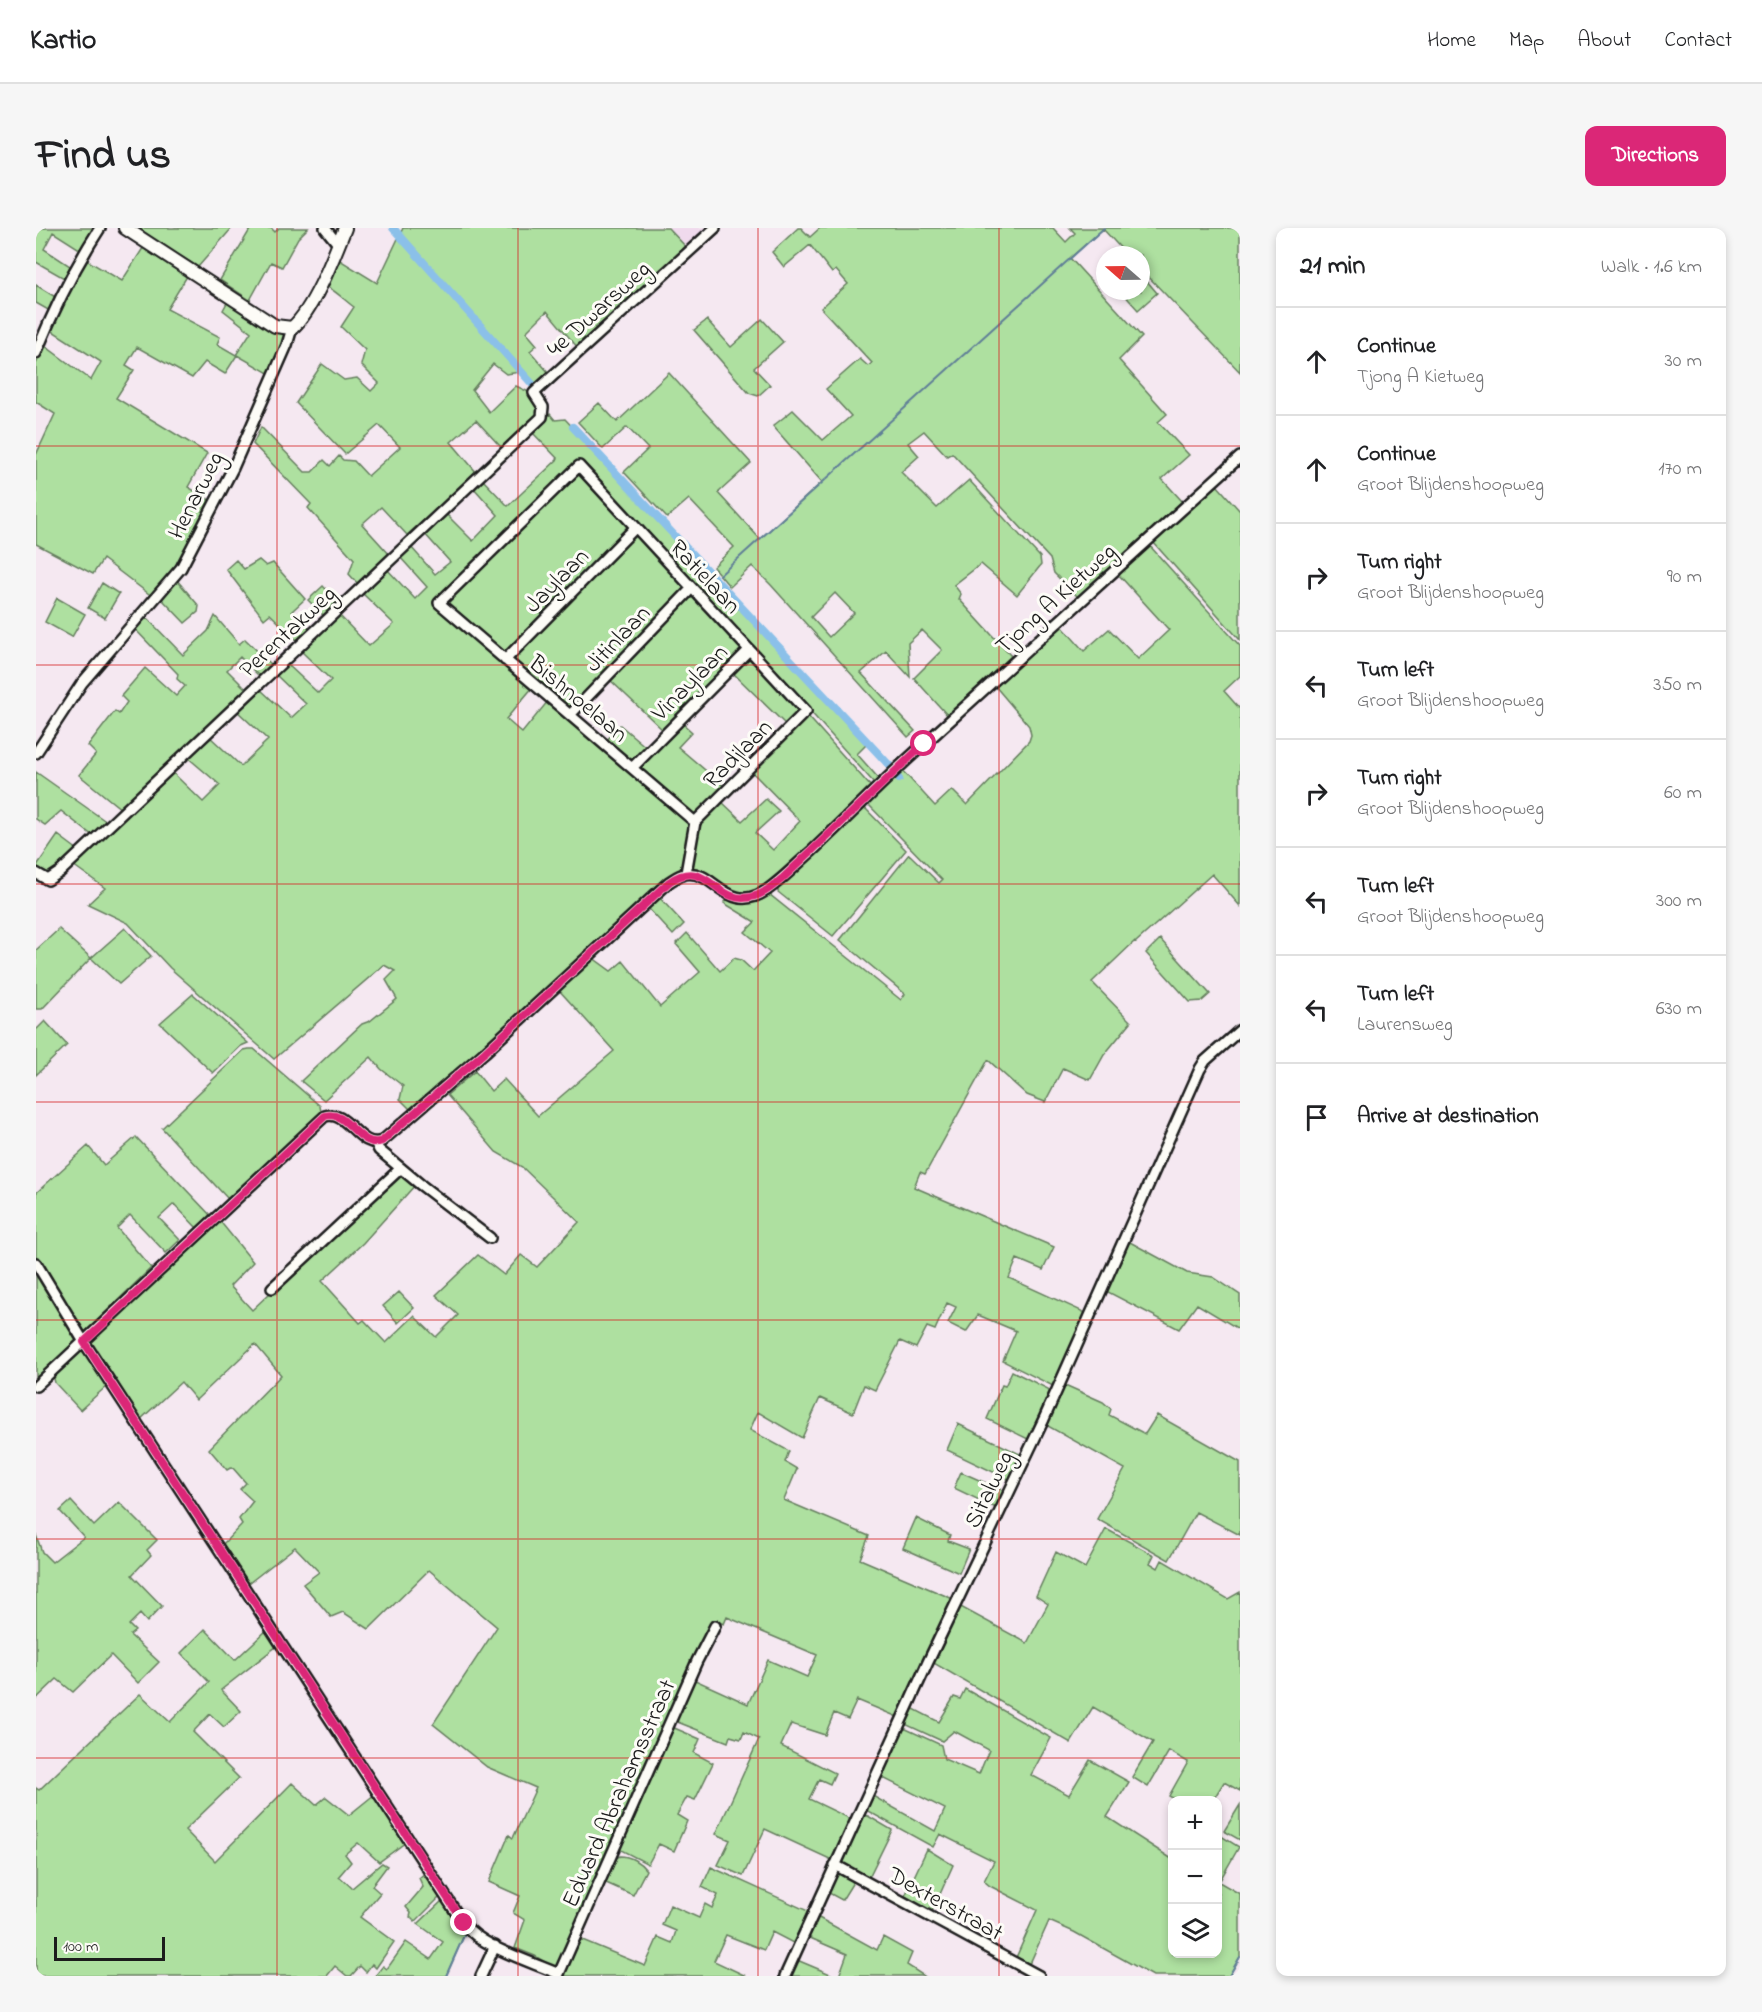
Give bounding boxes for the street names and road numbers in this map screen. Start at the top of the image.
street label: 4e Dwarsweg [540,253,660,366]
street label: Henarweg [160,446,234,546]
street label: Ratielaan [660,532,748,623]
street label: Tjong A Kietweg [988,536,1125,664]
street label: Jaylaan [517,541,599,623]
street label: Perentakweg [232,578,345,687]
street label: Jitinlaan [578,598,660,681]
street label: Vinaylaan [643,637,738,732]
street label: Bishnoelaan [519,647,635,752]
street label: Radjlaan [696,712,782,798]
street label: Sitalweg [957,1446,1024,1535]
street label: Eduard Abrahamsstraat [554,1674,686,1914]
street label: Dexterstraat [880,1859,1009,1951]

